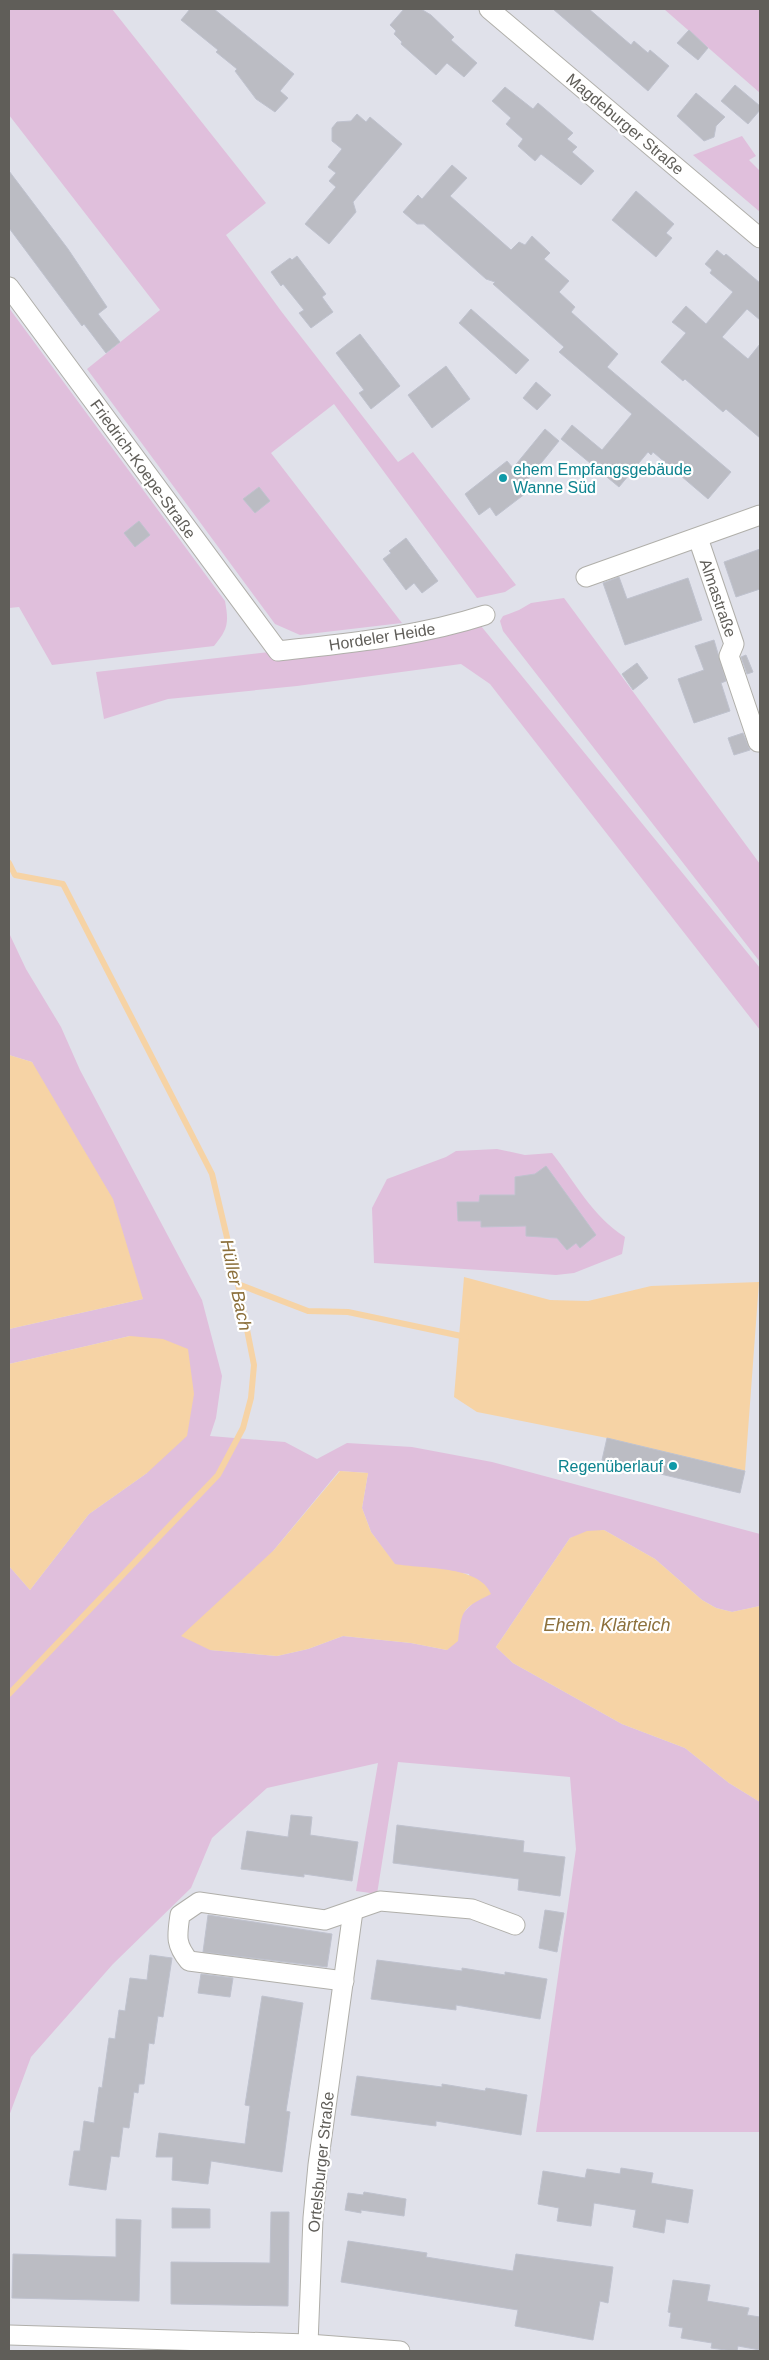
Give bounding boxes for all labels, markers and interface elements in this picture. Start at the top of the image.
street label: Magdeburger Straße [563,70,687,178]
street label: Friedrich-Koepe-Straße [87,396,199,542]
place label: ehem Empfangsgebäude Wanne Süd [513,461,692,496]
marker: ehem Empfangsgebäude Wanne Süd [497,472,509,484]
street label: Almastraße [697,557,739,640]
street label: Hordeler Heide [328,620,437,654]
water label: Hüller Bach [217,1237,255,1333]
place label: Regenüberlauf [558,1458,664,1475]
marker: Regenüberlauf [667,1460,679,1472]
water label: Ehem. Klärteich [543,1615,671,1635]
street label: Ortelsburger Straße [305,2091,337,2233]

